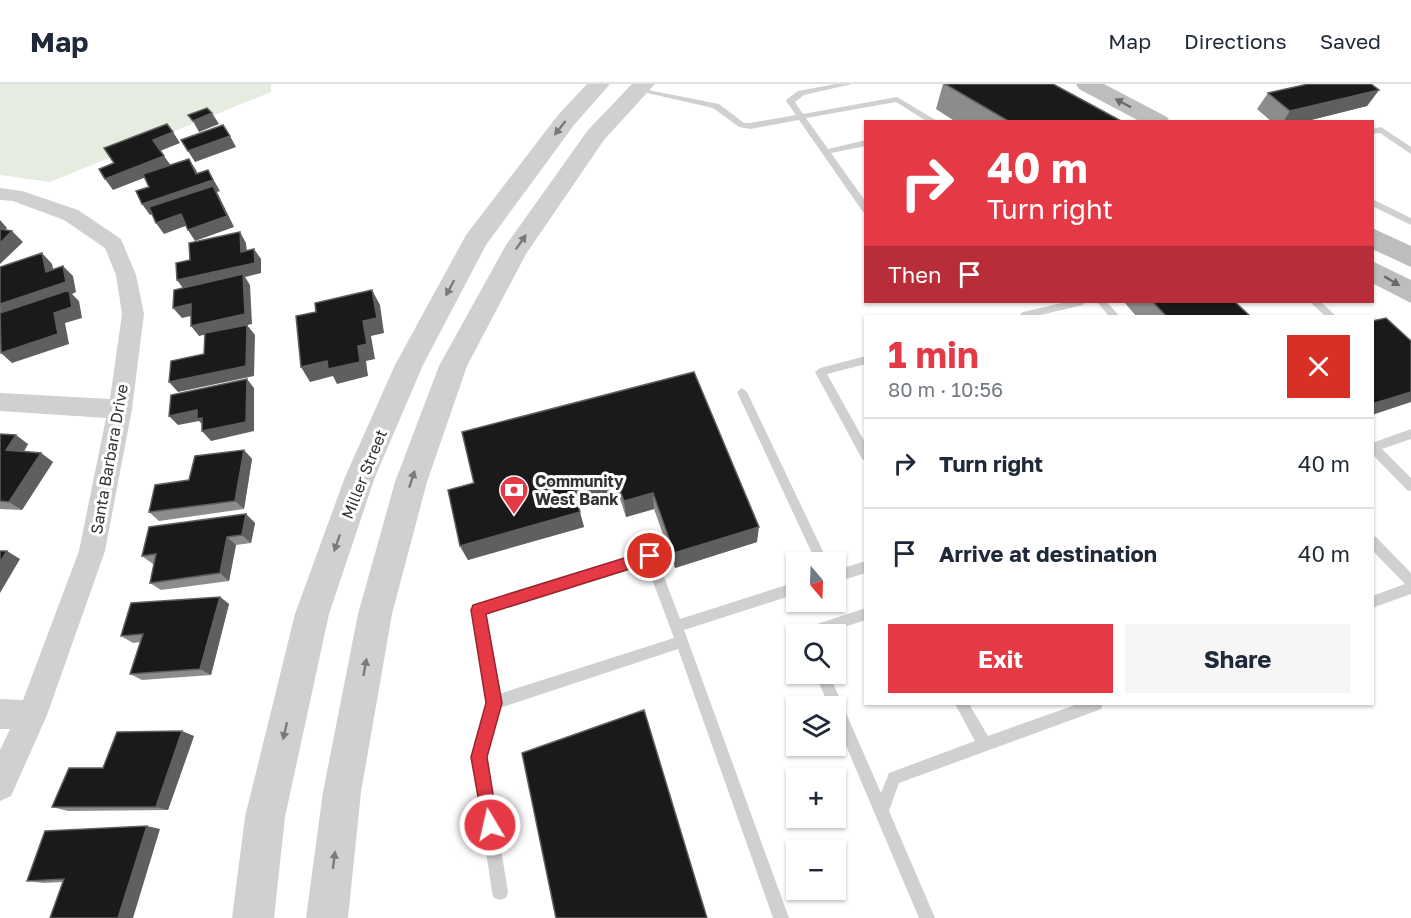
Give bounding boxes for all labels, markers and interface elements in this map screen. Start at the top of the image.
text: Map [30,25,88,58]
text: Map [1108,28,1151,54]
text: Directions [1184,28,1287,54]
text: Saved [1320,28,1381,54]
one-way arrow [1114,98,1131,108]
one-way arrow [554,120,566,135]
text: 40 m [987,142,1088,192]
icon: right [888,144,966,222]
text: Turn right [987,193,1113,225]
one-way arrow [516,233,527,250]
icon: arrive [953,258,986,291]
text: Then [888,261,941,288]
one-way arrow [1384,276,1401,286]
one-way arrow [445,280,455,297]
text: 1 min [888,333,979,376]
button: close [1287,335,1350,398]
text: 80 m · 10:56 [888,377,1003,401]
street label: Santa Barbara Drive [86,382,132,536]
street label: Miller Street [337,426,391,522]
icon: right [888,447,921,480]
text: Turn right [939,450,1043,477]
text: 40 m [1298,450,1350,477]
one-way arrow [408,470,418,488]
place label: Community West Bank [535,471,624,509]
bank icon: Community West Bank [498,474,530,516]
pin [624,530,675,581]
one-way arrow [332,534,342,552]
icon: arrive [888,537,921,570]
icon: arrive [633,539,666,572]
text: Arrive at destination [939,540,1157,567]
text: 40 m [1298,540,1350,567]
north arrow [786,552,846,612]
map controls [786,552,846,900]
button: search [786,624,846,684]
button: Exit [888,624,1113,693]
button: Share [1125,624,1350,693]
one-way arrow [361,658,370,677]
button: layers [786,696,846,756]
one-way arrow [280,721,290,740]
button: + [786,768,846,828]
position arrow [458,793,522,857]
button: − [786,840,846,900]
one-way arrow [329,850,339,869]

